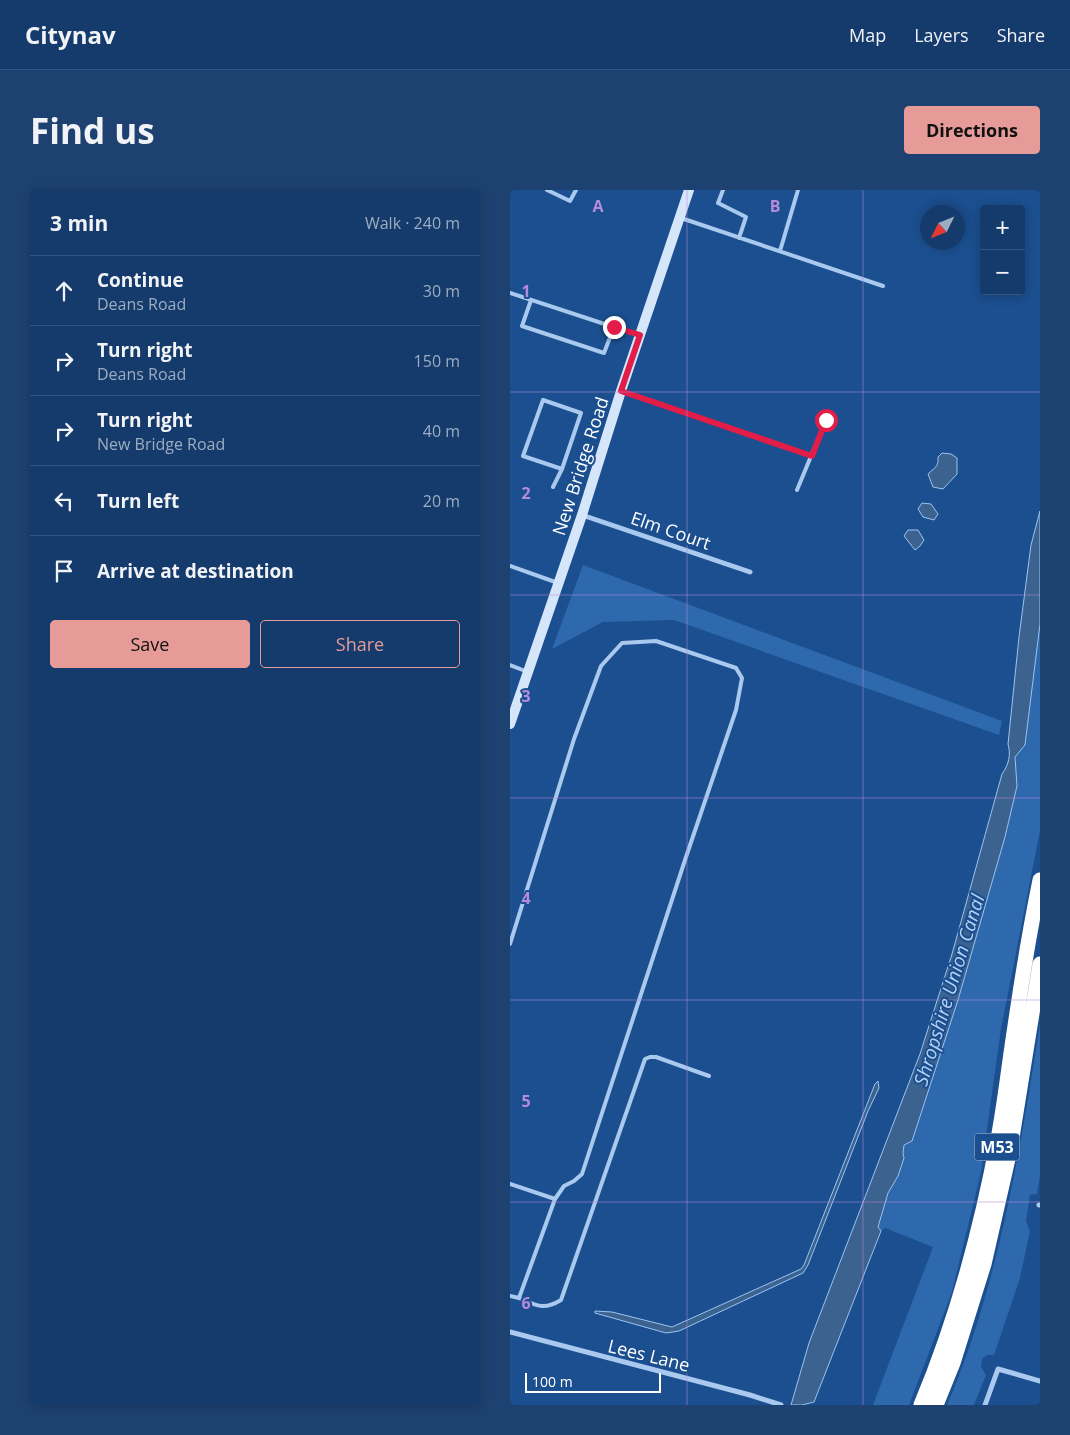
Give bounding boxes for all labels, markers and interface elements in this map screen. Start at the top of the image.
text: Citynav [25,18,116,51]
text: Map [849,23,886,47]
text: Layers [914,23,969,47]
text: Share [997,23,1045,47]
button: Directions [904,106,1040,154]
text: Find us [30,107,155,154]
text: A [592,195,604,217]
text: B [770,195,780,217]
north arrow [920,205,965,250]
map controls [980,205,1025,295]
button: + [980,205,1025,250]
text: 3 min [50,209,108,237]
text: Walk · 240 m [365,212,460,234]
button: − [980,250,1025,295]
text: Continue [97,267,184,293]
icon: ahead [50,277,78,305]
text: 30 m [423,280,460,302]
text: 1 [521,280,531,302]
text: Deans Road [97,293,186,315]
route end [603,316,626,339]
text: Turn right [97,337,192,363]
icon: right [50,347,78,375]
text: 150 m [414,350,460,372]
text: Deans Road [97,363,186,385]
street label: New Bridge Road [546,394,614,538]
text: Turn right [97,407,192,433]
route start [815,409,838,432]
icon: right [50,417,78,445]
text: 40 m [423,420,460,442]
text: New Bridge Road [97,433,225,455]
text: 2 [521,482,531,504]
icon: left [50,487,78,515]
text: Turn left [97,488,179,514]
text: 20 m [423,490,460,512]
street label: Elm Court [628,505,714,555]
icon: arrive [50,557,78,585]
text: Arrive at destination [97,558,294,584]
button: Save [50,620,250,668]
button: Share [260,620,460,668]
text: 3 [521,685,531,707]
text: 4 [521,887,531,909]
water label: Shropshire Union Canal [907,890,991,1089]
text: 5 [521,1090,531,1112]
road number: M53 [974,1134,1020,1160]
text: 6 [521,1292,531,1314]
street label: Lees Lane [606,1333,692,1377]
scale bar [525,1370,661,1393]
text: 100 m [532,1372,573,1391]

